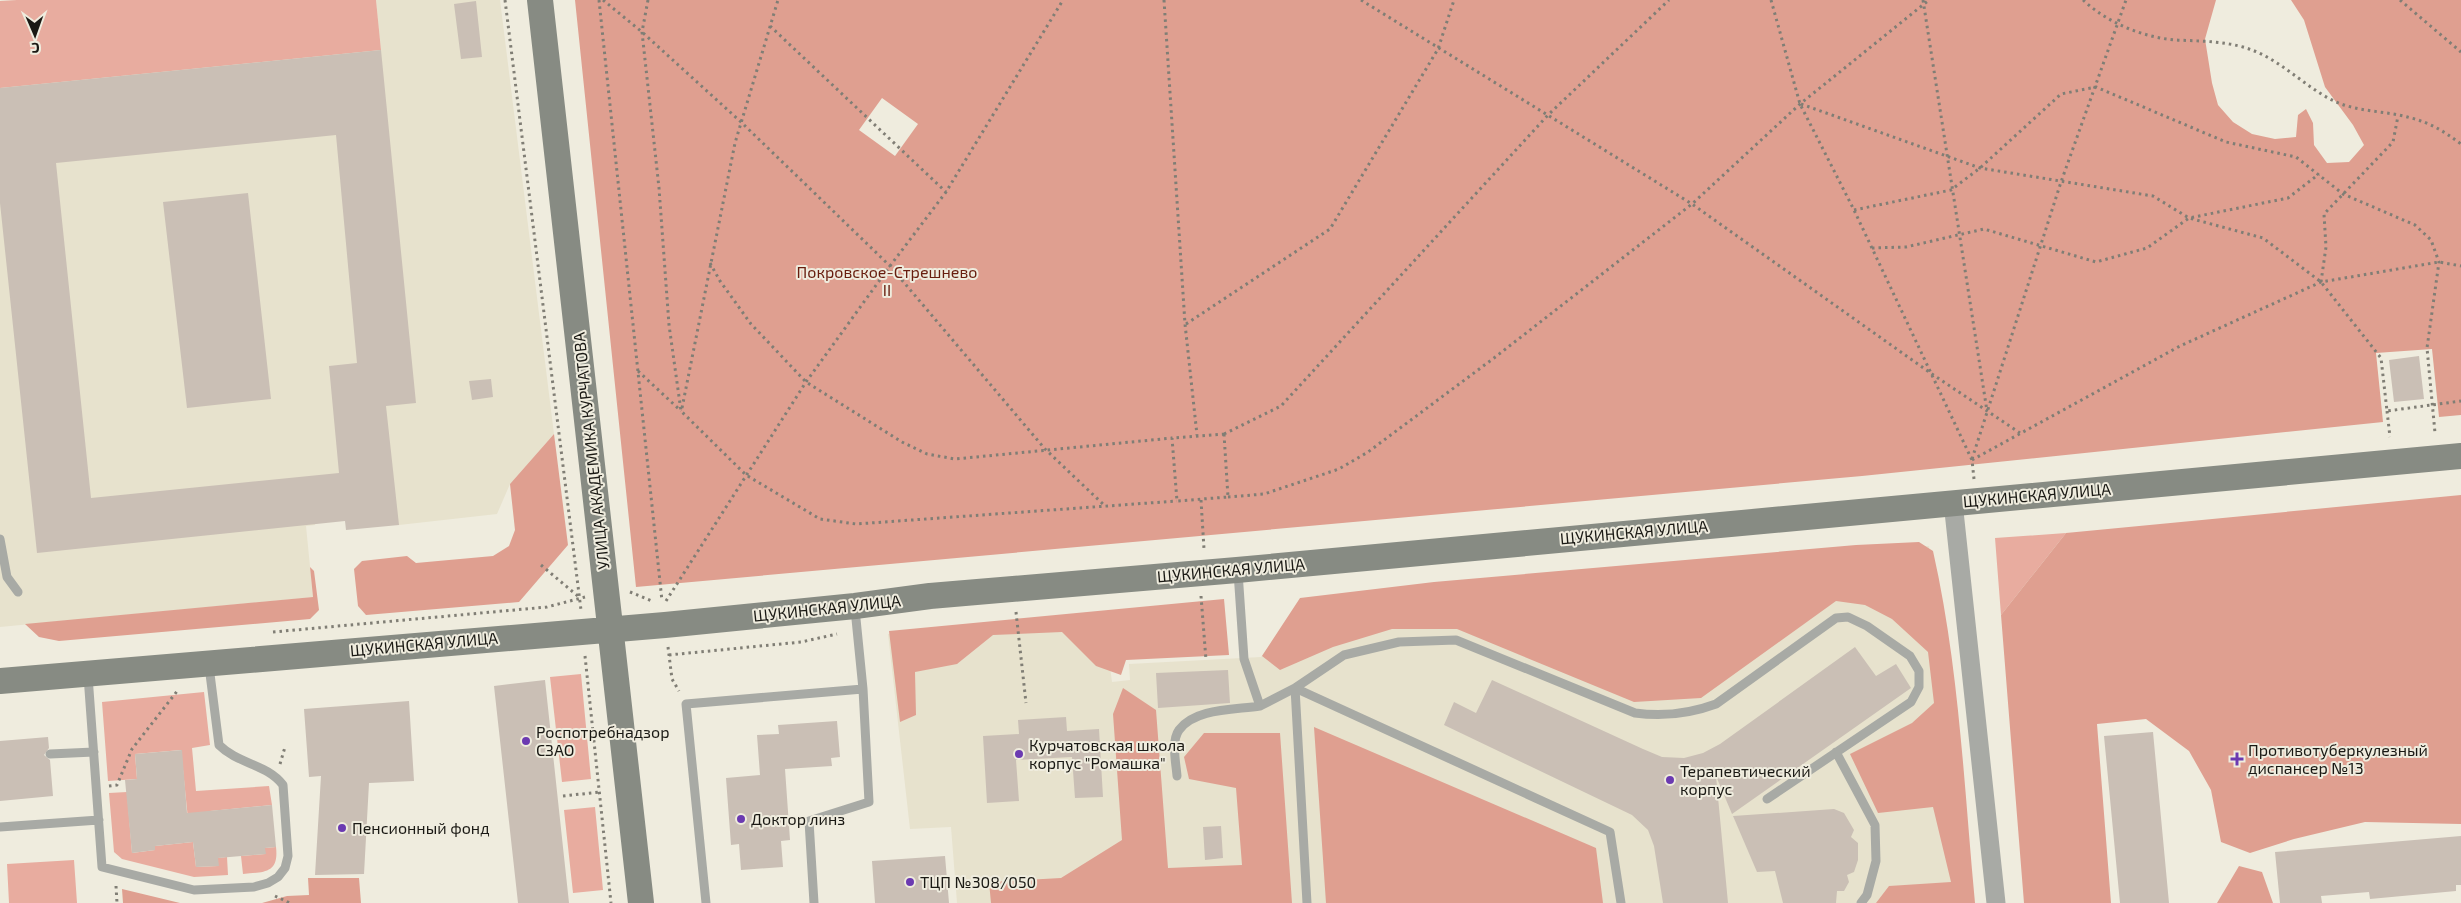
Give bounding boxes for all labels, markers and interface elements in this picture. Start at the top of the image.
north arrow [10,10,60,60]
text: С [31,40,40,57]
park label: Покровское-Стрешнево II [797,262,977,299]
street label: УЛИЦА АКАДЕМИКА КУРЧАТОВА [569,331,612,571]
street label: ЩУКИНСКАЯ УЛИЦА [1962,479,2112,510]
street label: ЩУКИНСКАЯ УЛИЦА [1559,516,1709,547]
street label: ЩУКИНСКАЯ УЛИЦА [1156,554,1306,585]
street label: ЩУКИНСКАЯ УЛИЦА [752,590,902,625]
street label: ЩУКИНСКАЯ УЛИЦА [349,628,499,659]
place label: Роспотребнадзор СЗАО [536,722,670,759]
marker: Роспотребнадзор СЗАО [520,735,532,747]
place label: Курчатовская школа корпус "Ромашка" [1029,735,1185,773]
place label: Противотуберкулезный диспансер №13 [2248,740,2428,777]
marker: Курчатовская школа корпус "Ромашка" [1013,748,1025,760]
marker: Противотуберкулезный диспансер №13 [2230,752,2244,766]
place label: Терапевтический корпус [1680,761,1811,799]
marker: Терапевтический корпус [1664,774,1676,786]
place label: Доктор линз [751,809,845,828]
marker: Доктор линз [735,813,747,825]
place label: Пенсионный фонд [352,818,490,837]
marker: Пенсионный фонд [336,822,348,834]
place label: ТЦП №308/050 [920,872,1036,891]
marker: ТЦП №308/050 [904,876,916,888]

